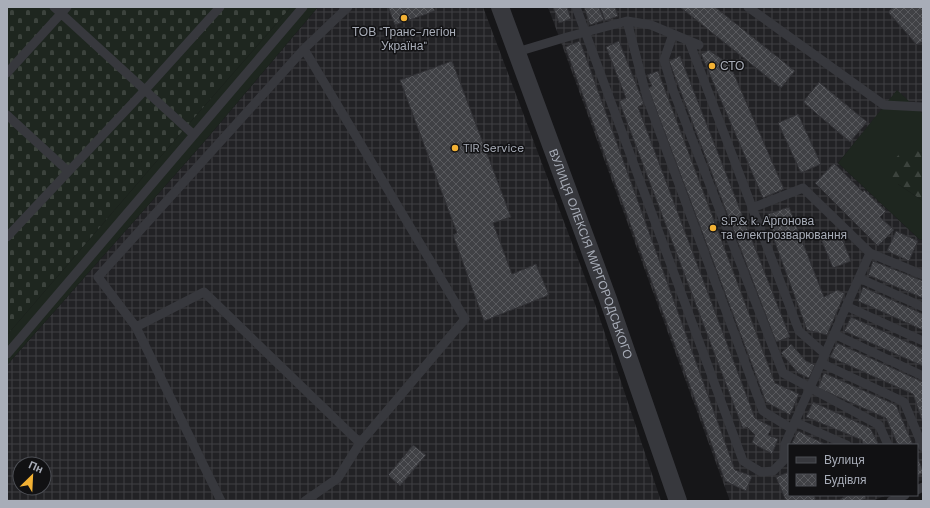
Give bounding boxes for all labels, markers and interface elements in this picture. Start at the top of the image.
marker: ТОВ "Транс-легіон Україна" [399,13,409,23]
place label: ТОВ "Транс-легіон Україна" [352,24,456,54]
place label: СТО [720,58,744,74]
marker: СТО [707,61,717,71]
place label: TIR Service [463,140,524,156]
marker: TIR Service [450,143,460,153]
street label: ВУЛИЦЯ ОЛЕКСІЯ МИРГОРОДСЬКОГО [545,146,636,361]
place label: S.P.& k. Аргонова та електрозварювання [721,213,847,243]
marker: S.P.& k. Аргонова та електрозварювання [708,223,718,233]
legend [788,444,918,496]
text: Вулиця [824,452,865,468]
north arrow [12,456,52,496]
text: Пн [27,458,46,476]
text: Будівля [824,472,866,488]

